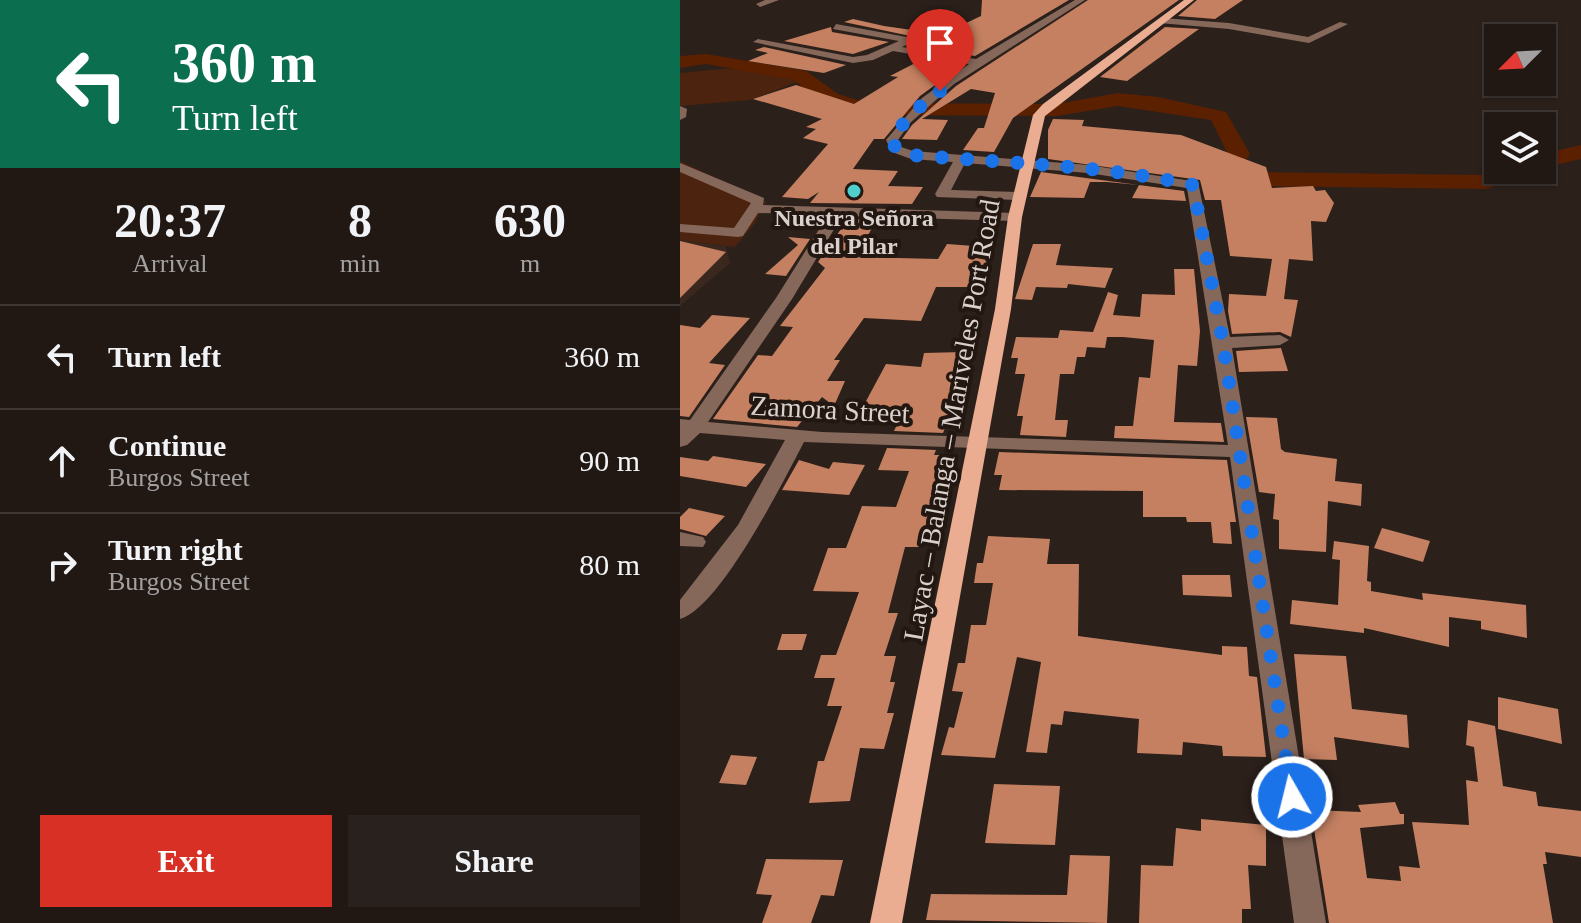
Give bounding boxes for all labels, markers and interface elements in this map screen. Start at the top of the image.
pin [906,9,974,91]
icon: arrive [918,21,962,65]
north arrow [1484,24,1556,96]
map controls [1484,24,1556,184]
icon: left [40,32,144,136]
text: 360 m [172,32,317,94]
text: Turn left [172,98,298,138]
button: layers [1484,112,1556,184]
marker: Nuestra Señora del Pilar [845,182,863,200]
text: 20:37 [114,194,226,247]
text: 8 [348,194,372,247]
text: 630 [494,194,566,247]
street label: Layac – Balanga – Mariveles Port Road [897,197,1006,643]
place label: Nuestra Señora del Pilar [774,205,934,259]
text: Arrival [132,249,207,278]
text: min [340,249,380,278]
text: m [520,249,540,278]
icon: left [40,335,84,379]
text: Turn left [108,340,221,373]
text: 360 m [564,340,640,373]
street label: Zamora Street [750,390,911,429]
text: Continue [108,429,226,462]
icon: ahead [40,439,84,483]
text: 90 m [579,444,640,477]
text: Burgos Street [108,463,250,492]
text: Turn right [108,533,243,566]
icon: right [40,543,84,587]
text: 80 m [579,548,640,581]
text: Burgos Street [108,567,250,596]
position arrow [1250,755,1334,839]
button: Exit [40,815,332,907]
button: Share [348,815,640,907]

